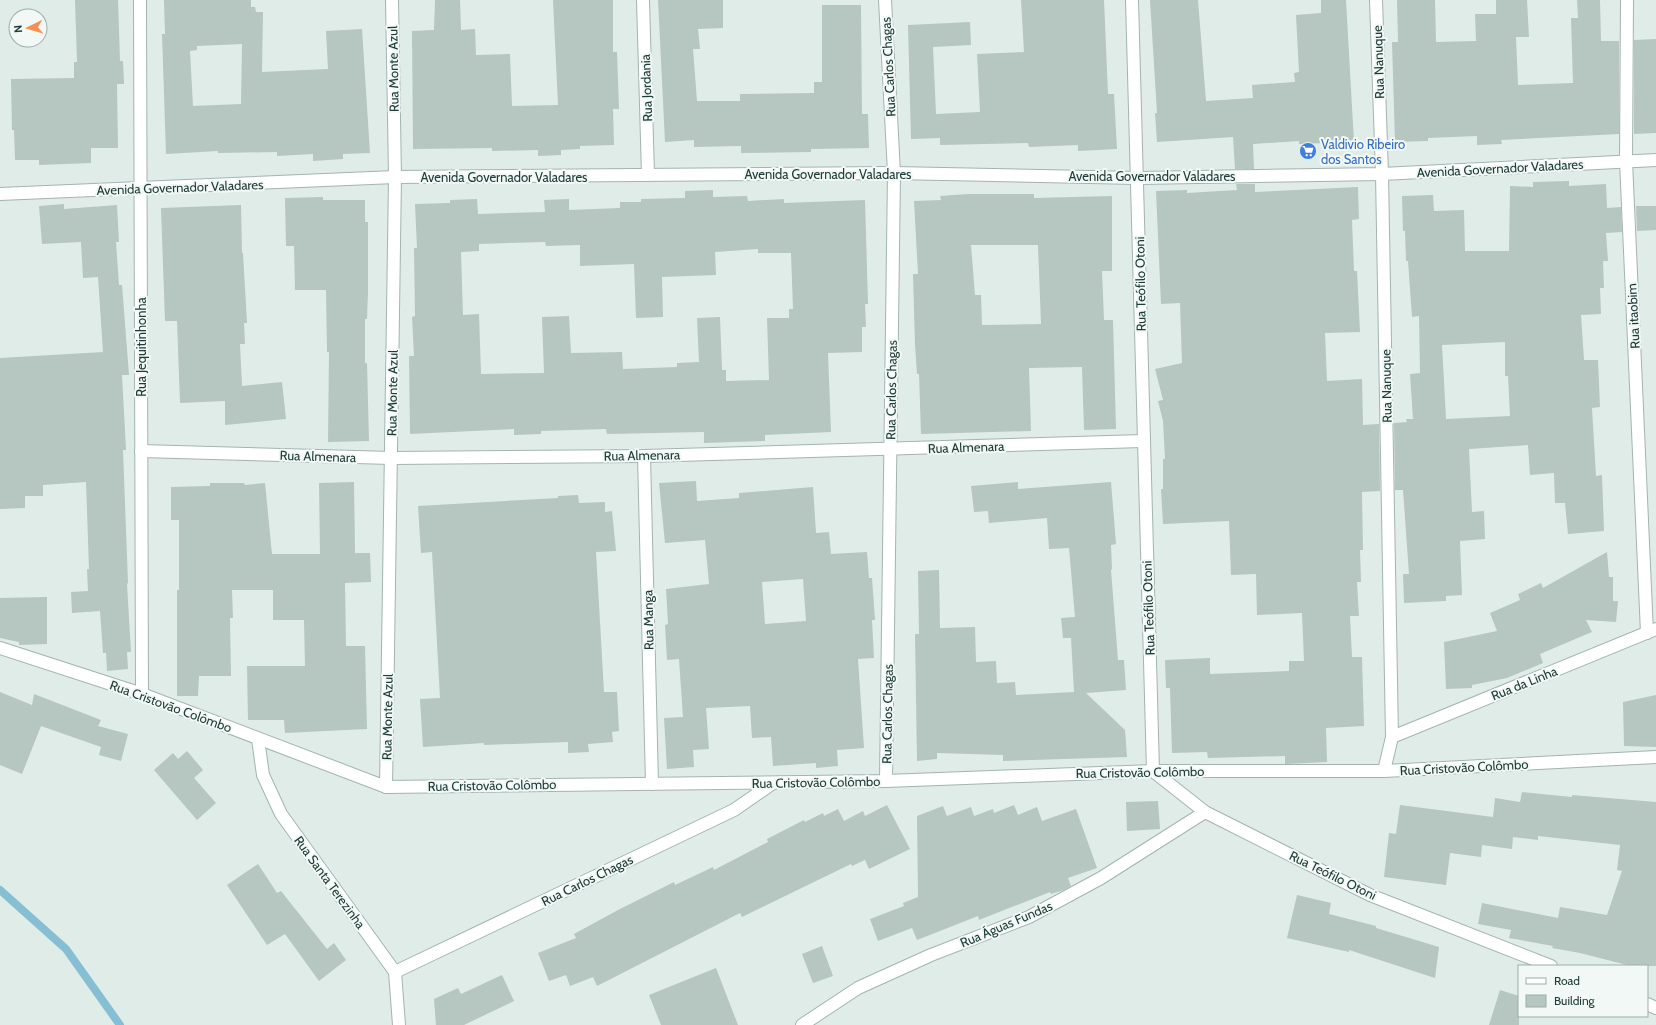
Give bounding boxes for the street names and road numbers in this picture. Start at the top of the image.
street label: Rua Carlos Chagas [877,16,899,117]
street label: Rua Nanuque [1369,25,1387,99]
street label: Rua Monte Azul [384,26,402,112]
street label: Rua Jordania [637,53,655,122]
street label: Avenida Governador Valadares [1416,156,1584,180]
street label: Avenida Governador Valadares [745,166,912,182]
street label: Avenida Governador Valadares [1069,168,1236,184]
street label: Avenida Governador Valadares [421,169,588,185]
street label: Avenida Governador Valadares [96,176,264,198]
street label: Rua Teófilo Otoni [1131,236,1149,332]
street label: Rua itaobim [1623,283,1643,349]
street label: Rua Jequitinhonha [133,297,149,397]
street label: Rua Carlos Chagas [882,339,900,440]
street label: Rua Nanuque [1377,349,1395,423]
street label: Rua Monte Azul [383,350,401,436]
street label: Rua Almenara [928,438,1005,456]
street label: Rua Almenara [604,446,681,464]
street label: Rua Almenara [280,447,357,465]
street label: Rua Teófilo Otoni [1138,560,1158,656]
street label: Rua Manga [639,589,657,650]
street label: Rua da Linha [1489,662,1560,704]
street label: Rua Carlos Chagas [878,663,896,764]
street label: Rua Monte Azul [378,674,396,760]
street label: Rua Cristovão Colômbo [108,676,234,736]
street label: Rua Cristovão Colômbo [1399,756,1529,778]
street label: Rua Cristovão Colômbo [1076,763,1204,781]
street label: Rua Cristovão Colômbo [752,773,880,791]
street label: Rua Cristovão Colômbo [428,776,556,794]
street label: Rua Santa Terezinha [291,832,369,932]
street label: Rua Teófilo Otoni [1287,847,1379,903]
street label: Rua Carlos Chagas [539,851,636,909]
street label: Rua Águas Fundas [957,896,1055,951]

